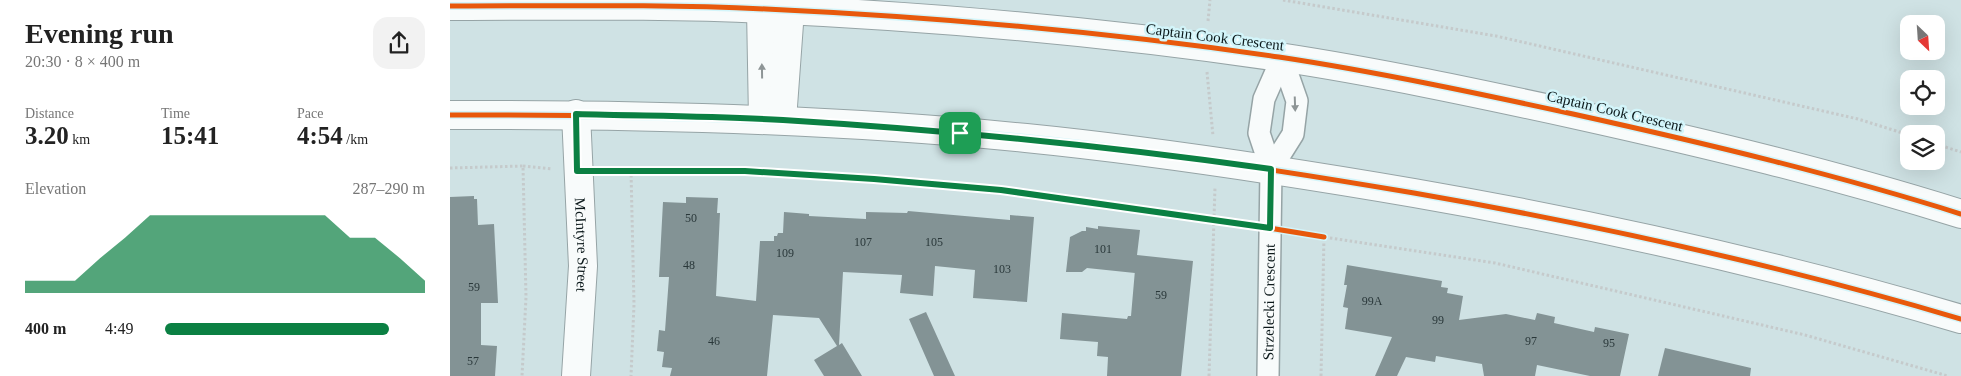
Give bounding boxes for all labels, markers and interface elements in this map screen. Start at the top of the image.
north arrow [1900,15,1945,60]
map controls [1900,15,1945,170]
button: share [373,17,425,69]
text: Evening run [25,18,174,49]
street label: Captain Cook Crescent [1145,21,1286,54]
text: 20:30 · 8 × 400 m [25,53,140,70]
one-way arrow [758,63,766,79]
button: locate [1900,70,1945,115]
street label: Captain Cook Crescent [1545,88,1685,135]
one-way arrow [1291,96,1299,112]
text: Distance [25,106,74,121]
text: Time [161,106,190,121]
text: Pace [297,106,323,121]
pin [939,112,981,154]
icon: arrive [946,119,974,147]
text: 3.20 [25,122,69,149]
text: 15:41 [161,122,219,149]
text: 4:54 [297,122,343,149]
button: layers [1900,125,1945,170]
text: km [69,132,90,147]
text: /km [343,132,368,147]
text: Elevation [25,180,86,197]
text: 287–290 m [353,180,425,197]
street label: McIntyre Street [572,197,591,293]
house number: 50 [685,211,697,225]
house number: 107 [854,235,872,249]
house number: 105 [925,235,943,249]
house number: 101 [1094,242,1112,256]
street label: Strzelecki Crescent [1260,243,1278,360]
house number: 109 [776,246,794,260]
house number: 48 [683,258,695,272]
house number: 103 [993,262,1011,276]
house number: 59 [468,280,480,294]
house number: 59 [1155,288,1167,302]
house number: 99A [1362,294,1383,308]
house number: 99 [1432,313,1444,327]
text: 400 m [25,320,66,337]
text: 4:49 [105,320,133,337]
house number: 46 [708,334,720,348]
house number: 97 [1525,334,1537,348]
house number: 95 [1603,336,1615,350]
house number: 57 [467,354,479,368]

